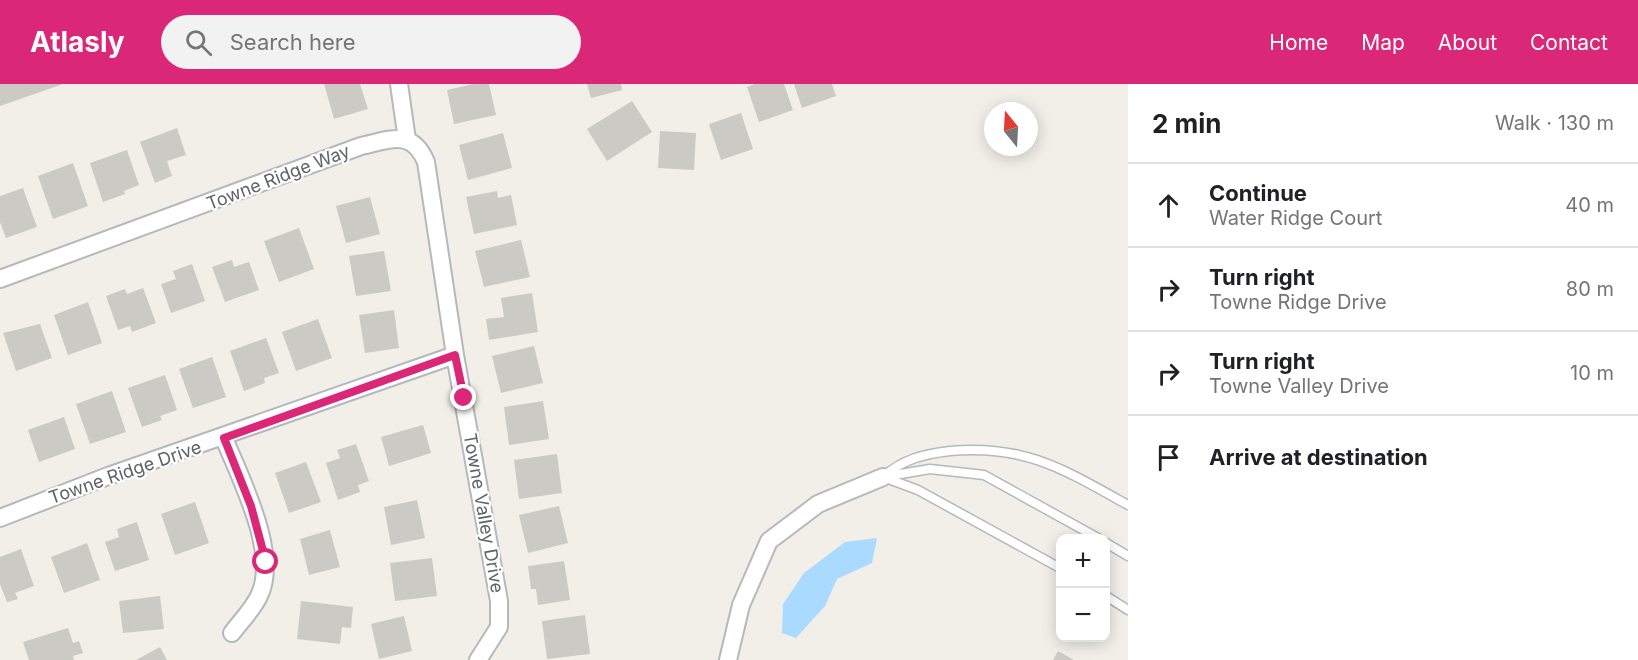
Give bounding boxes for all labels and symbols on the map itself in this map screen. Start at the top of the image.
north arrow [984,102,1038,156]
street label: Towne Ridge Way [203,140,353,214]
route end [450,384,476,410]
street label: Towne Valley Drive [460,431,508,595]
street label: Towne Ridge Drive [46,436,204,508]
route start [252,548,278,574]

